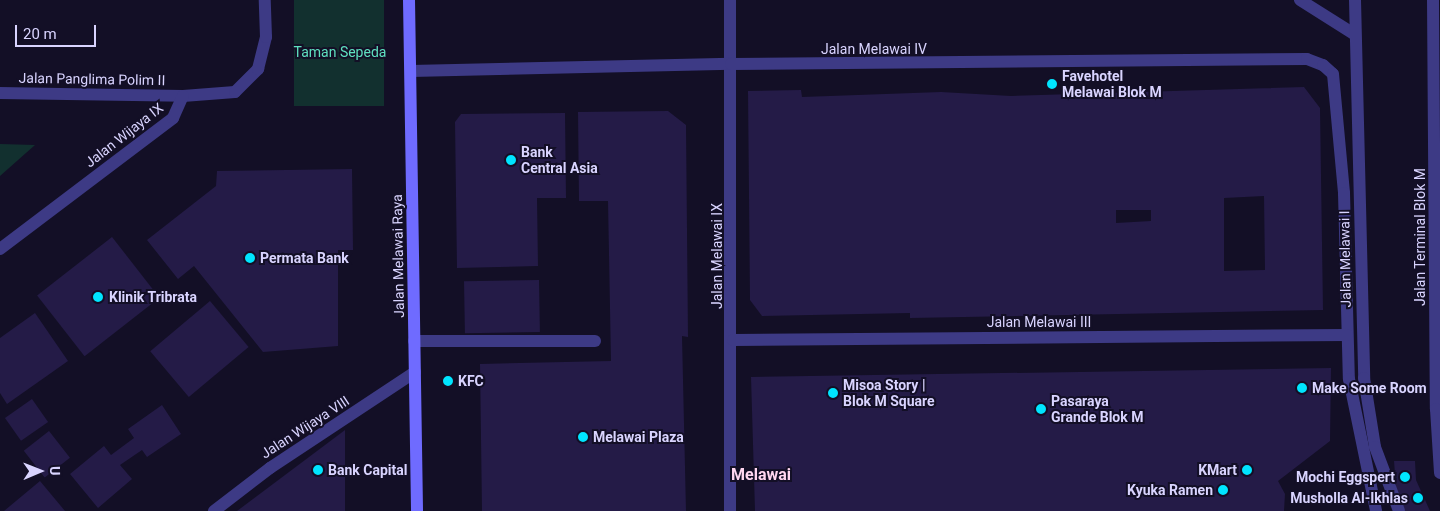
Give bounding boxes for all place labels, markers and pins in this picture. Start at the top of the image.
place label: Favehotel Melawai Blok M [1062,68,1162,100]
marker: Favehotel Melawai Blok M [1046,78,1058,90]
place label: Bank Central Asia [521,144,598,176]
marker: Bank Central Asia [505,154,517,166]
place label: Permata Bank [260,250,349,266]
marker: Permata Bank [244,252,256,264]
place label: Klinik Tribrata [109,289,197,305]
marker: Klinik Tribrata [91,290,105,304]
place label: KFC [458,373,484,389]
marker: KFC [442,375,454,387]
place label: Misoa Story | Blok M Square [843,377,935,410]
place label: Make Some Room [1312,380,1427,396]
marker: Make Some Room [1296,382,1308,394]
marker: Misoa Story | Blok M Square [827,387,839,399]
place label: Pasaraya Grande Blok M [1051,393,1143,426]
marker: Pasaraya Grande Blok M [1035,403,1047,415]
place label: Melawai Plaza [593,429,684,445]
marker: Melawai Plaza [577,431,589,443]
place label: Bank Capital [328,462,407,478]
place label: KMart [1198,462,1237,478]
marker: Bank Capital [312,464,324,476]
marker: KMart [1241,464,1253,476]
place label: Mochi Eggspert [1296,469,1395,485]
marker: Mochi Eggspert [1399,471,1411,483]
place label: Kyuka Ramen [1127,482,1213,498]
marker: Kyuka Ramen [1217,484,1229,496]
place label: Musholla Al-Ikhlas [1290,490,1408,506]
marker: Musholla Al-Ikhlas [1412,492,1424,504]

